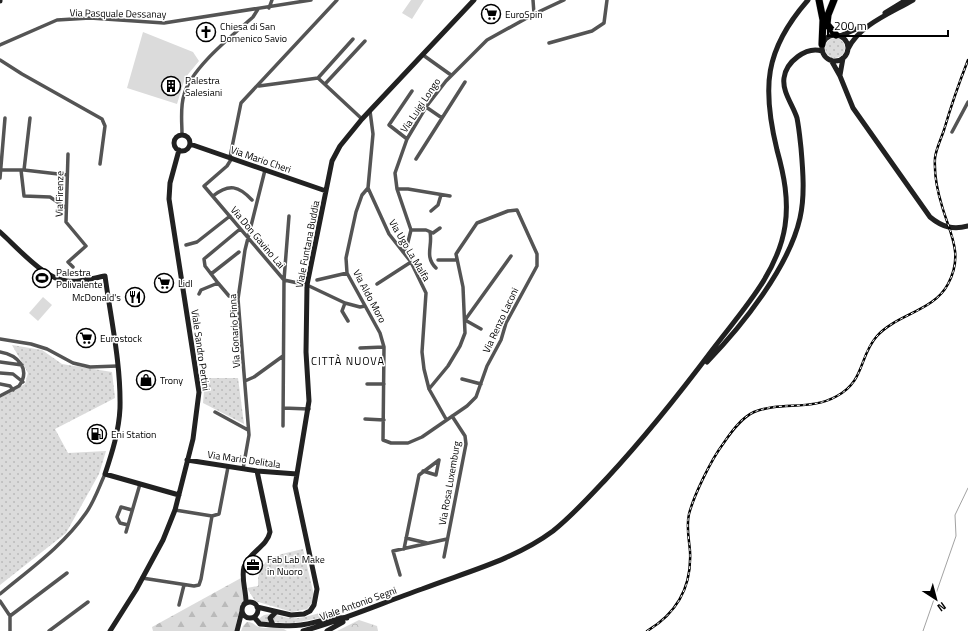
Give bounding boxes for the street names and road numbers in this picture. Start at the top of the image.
street label: Via Pasquale Dessanay [69,5,167,22]
street label: Via Luigi Longo [397,75,444,136]
street label: Via Mario Cheri [228,142,293,177]
street label: Via Firenze [52,171,67,217]
street label: Viale Funtana Buddia [292,199,323,289]
street label: Via Don Gavino Lai [227,203,288,272]
street label: Via Ugo La Malfa [385,216,434,284]
street label: Via Aldo Moro [349,267,390,326]
street label: Via Renzo Laconi [479,285,522,355]
street label: Via Gonario Pinna [225,294,244,368]
street label: Viale Sandro Pertini [187,308,214,392]
street label: Via Rosa Luxemburg [435,440,464,526]
street label: Via Mario Delitala [206,447,281,472]
street label: Viale Antonio Segni [318,583,399,624]

